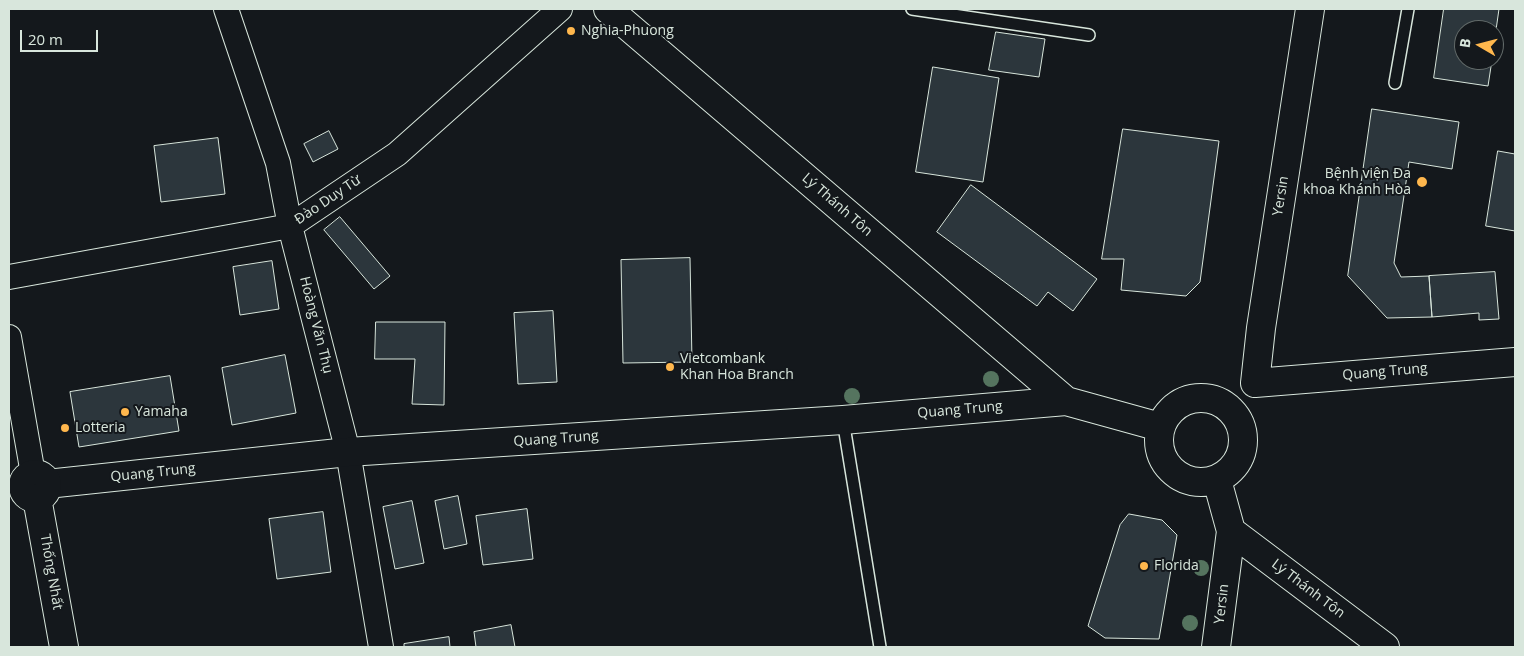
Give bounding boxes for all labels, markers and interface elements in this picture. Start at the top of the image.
scale bar [22,20,100,52]
north arrow [1454,20,1504,70]
place label: Nghia-Phuong [581,23,674,39]
marker: Nghia-Phuong [565,25,577,37]
text: 20 m [28,29,63,49]
text: B [1455,37,1475,49]
place label: Bệnh viện Đa khoa Khánh Hòa [1303,166,1411,198]
street label: Lý Thánh Tôn [798,170,876,240]
street label: Đào Duy Từ [292,172,364,228]
street label: Yersin [1270,175,1292,217]
marker: Bệnh viện Đa khoa Khánh Hòa [1415,175,1429,189]
street label: Hoàng Văn Thụ [296,275,336,375]
place label: Vietcombank Khan Hoa Branch [680,351,794,384]
street label: Quang Trung [1342,360,1428,384]
marker: Vietcombank Khan Hoa Branch [664,361,676,373]
street label: Quang Trung [917,398,1003,422]
place label: Yamaha [135,404,188,420]
marker: Yamaha [119,406,131,418]
place label: Lotteria [75,420,126,436]
marker: Lotteria [59,422,71,434]
street label: Quang Trung [513,428,599,450]
street label: Quang Trung [110,460,196,486]
street label: Thống Nhất [36,533,66,611]
street label: Lý Thánh Tôn [1268,556,1348,622]
place label: Florida [1154,558,1199,574]
marker: Florida [1138,560,1150,572]
street label: Yersin [1211,583,1233,625]

